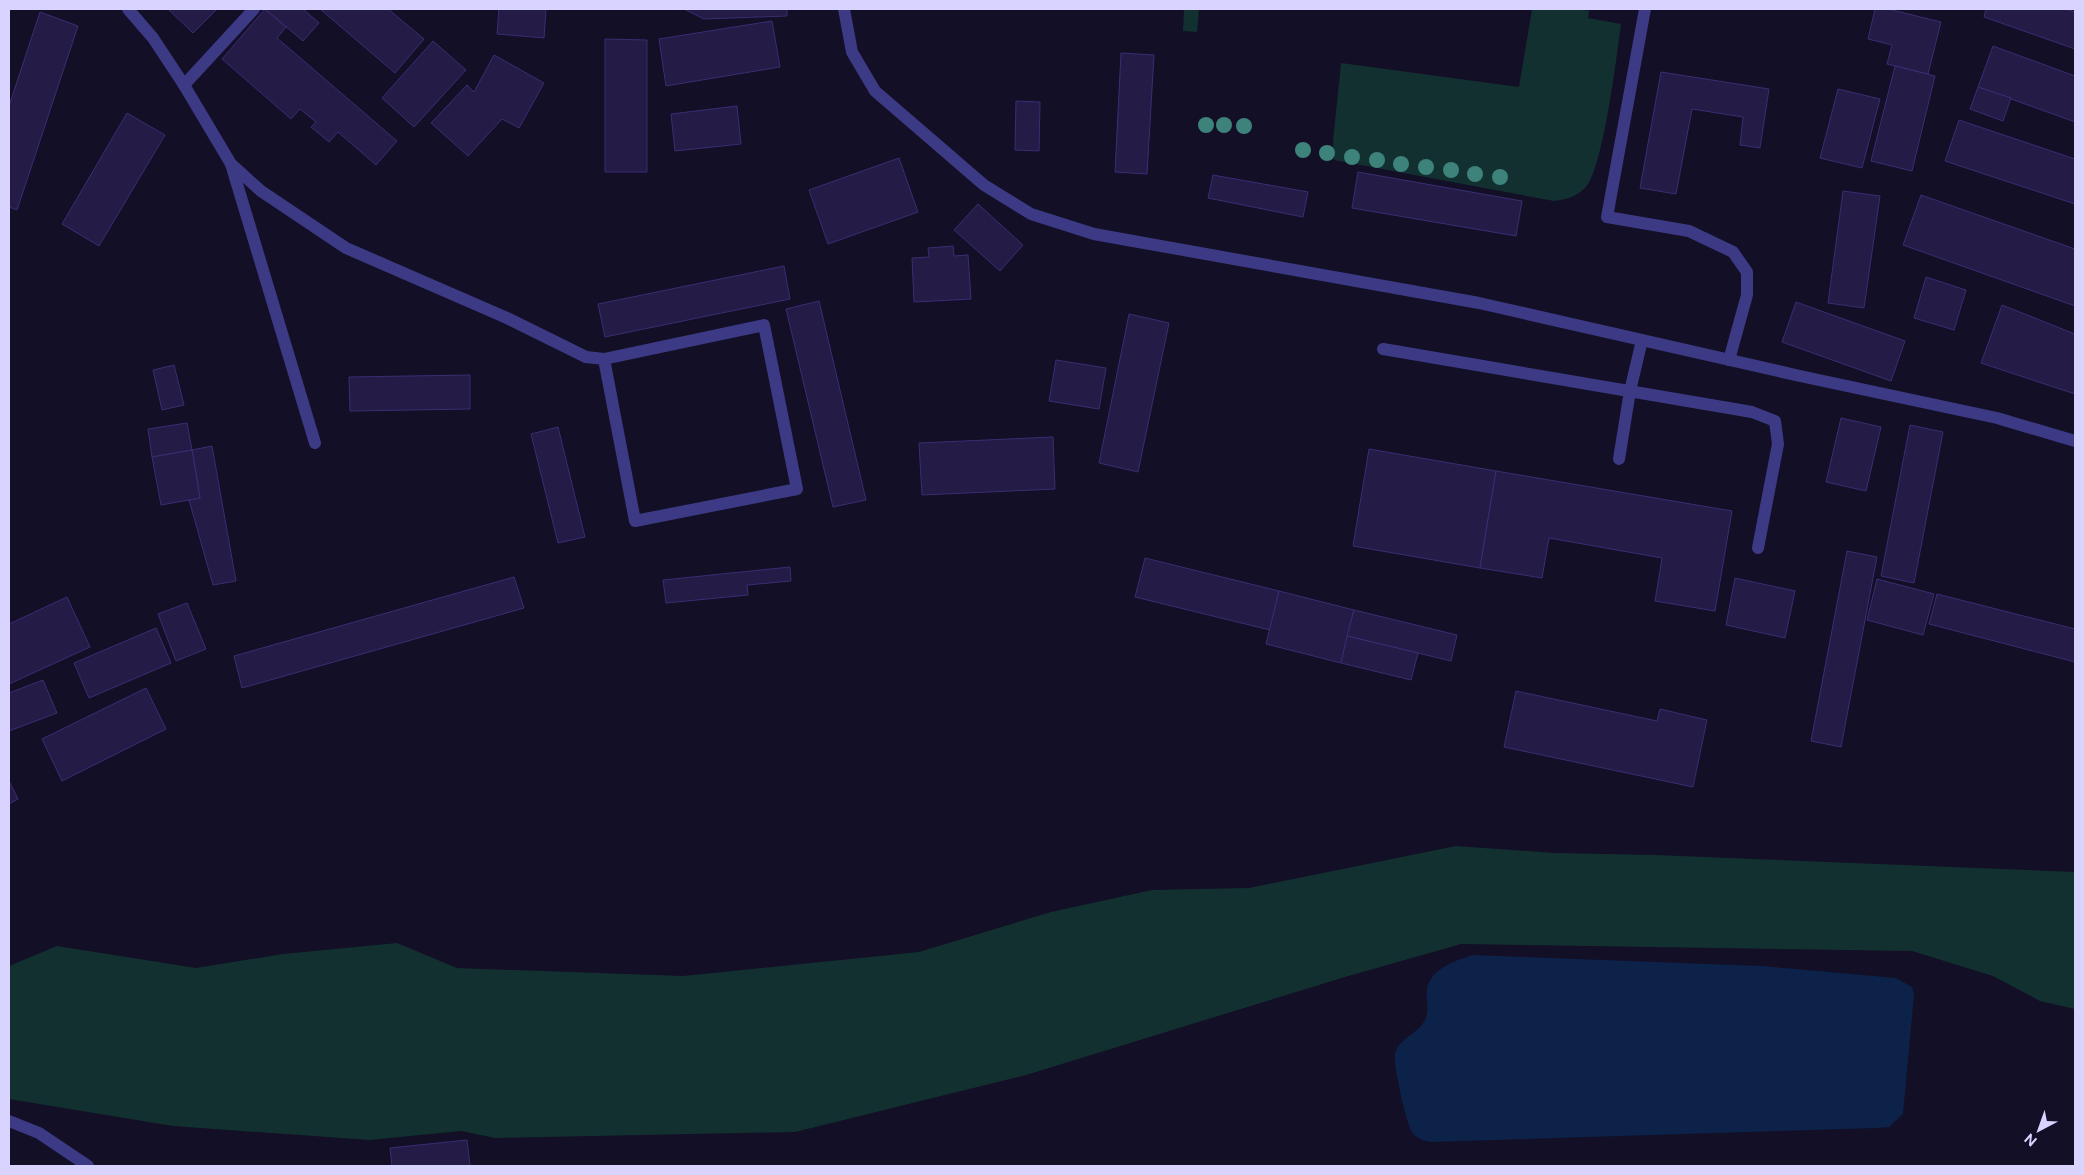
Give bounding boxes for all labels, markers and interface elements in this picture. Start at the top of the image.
north arrow [2014,1105,2064,1155]
text: N [2021,1130,2040,1149]

